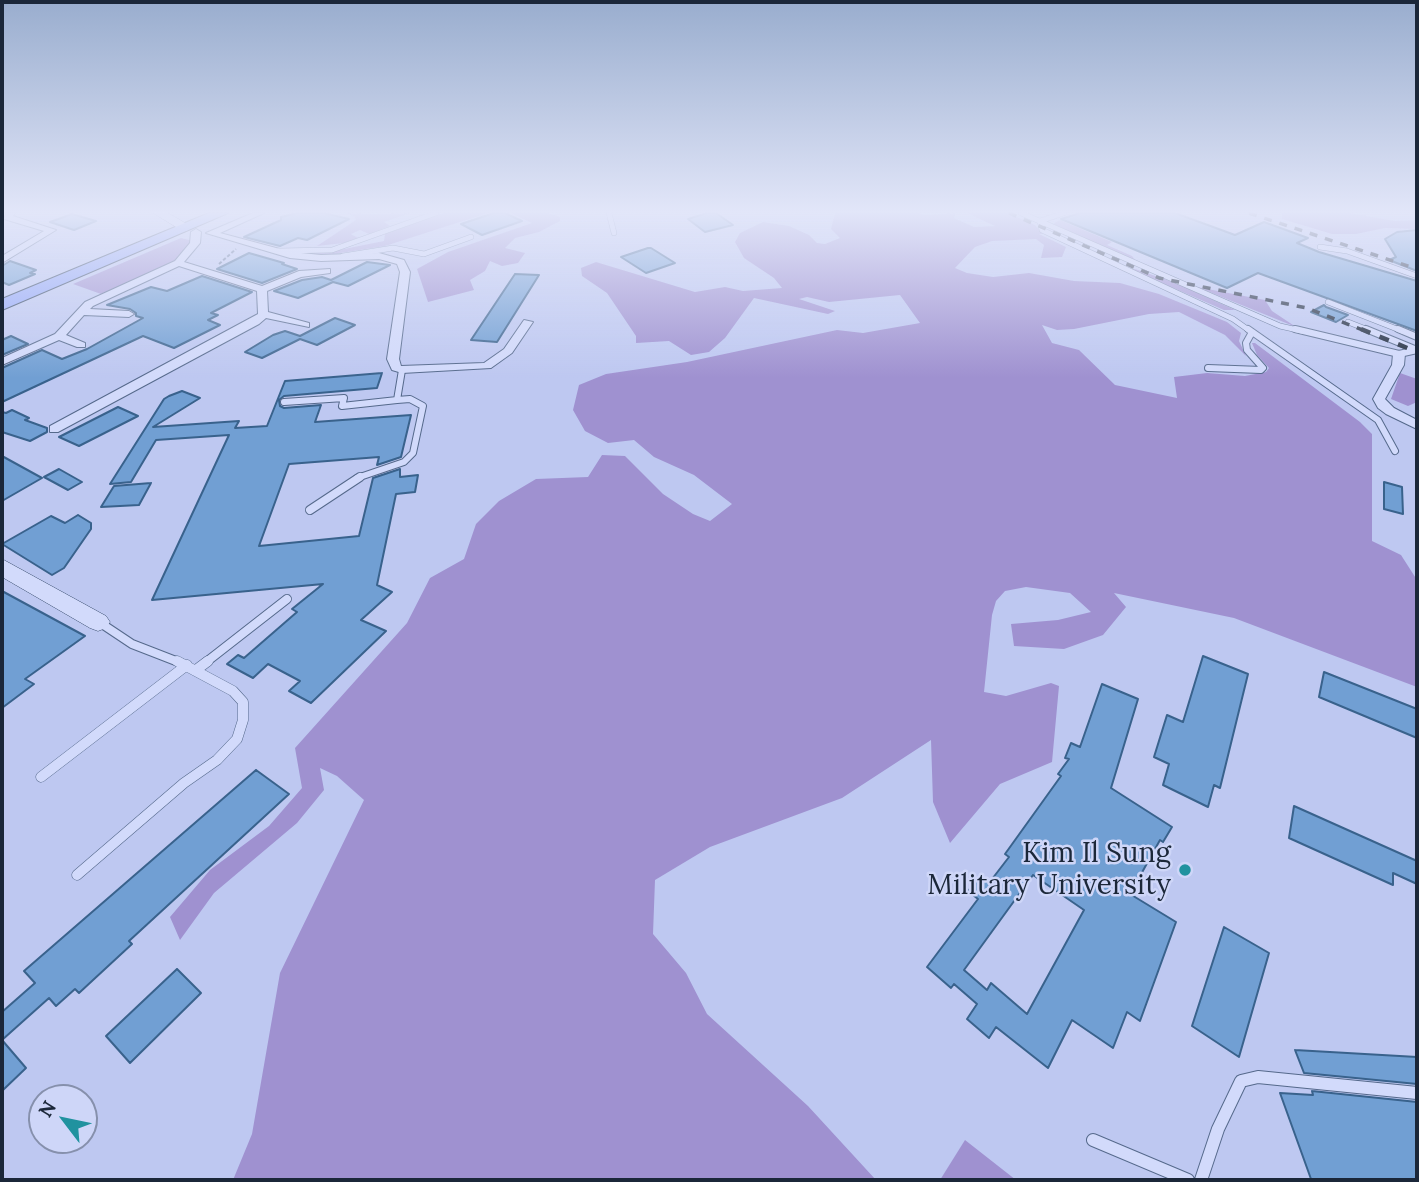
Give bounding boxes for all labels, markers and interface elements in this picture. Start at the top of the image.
place label: Kim Il Sung Military University [927,837,1171,903]
marker: Kim Il Sung Military University [1177,862,1193,878]
north arrow [28,1084,98,1154]
text: N [33,1096,61,1122]

